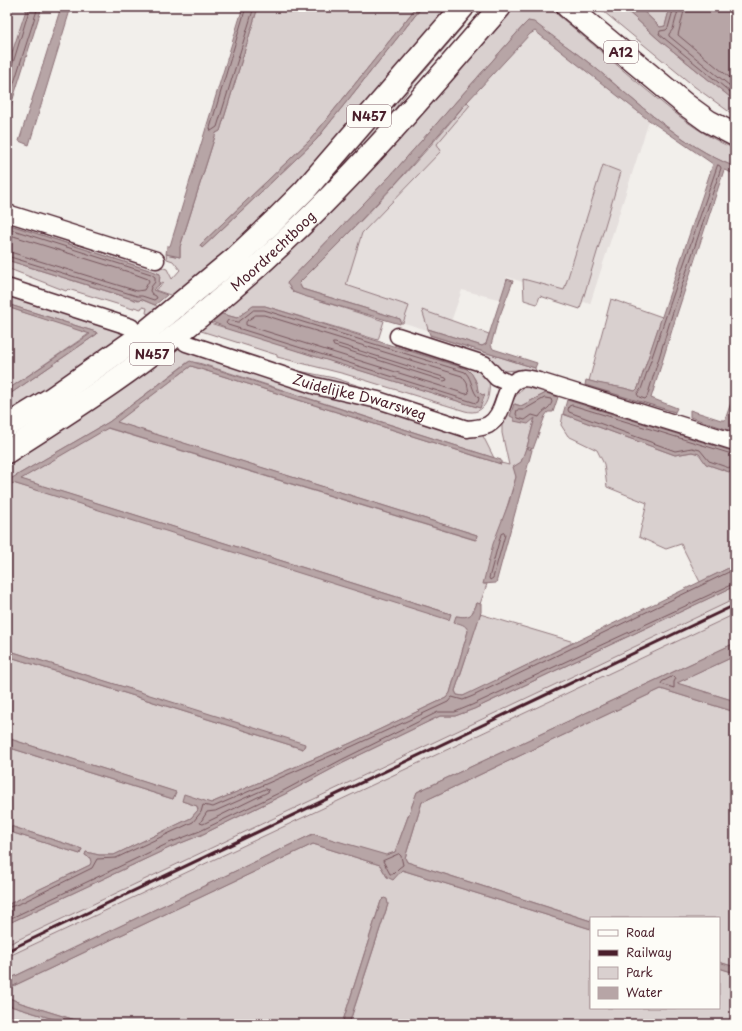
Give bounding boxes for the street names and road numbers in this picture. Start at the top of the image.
road number: A12 [604,41,638,63]
road number: N457 [347,105,391,127]
street label: Moordrechtboog [225,206,320,296]
road number: N457 [130,343,174,365]
street label: Zuidelijke Dwarsweg [290,368,429,425]

